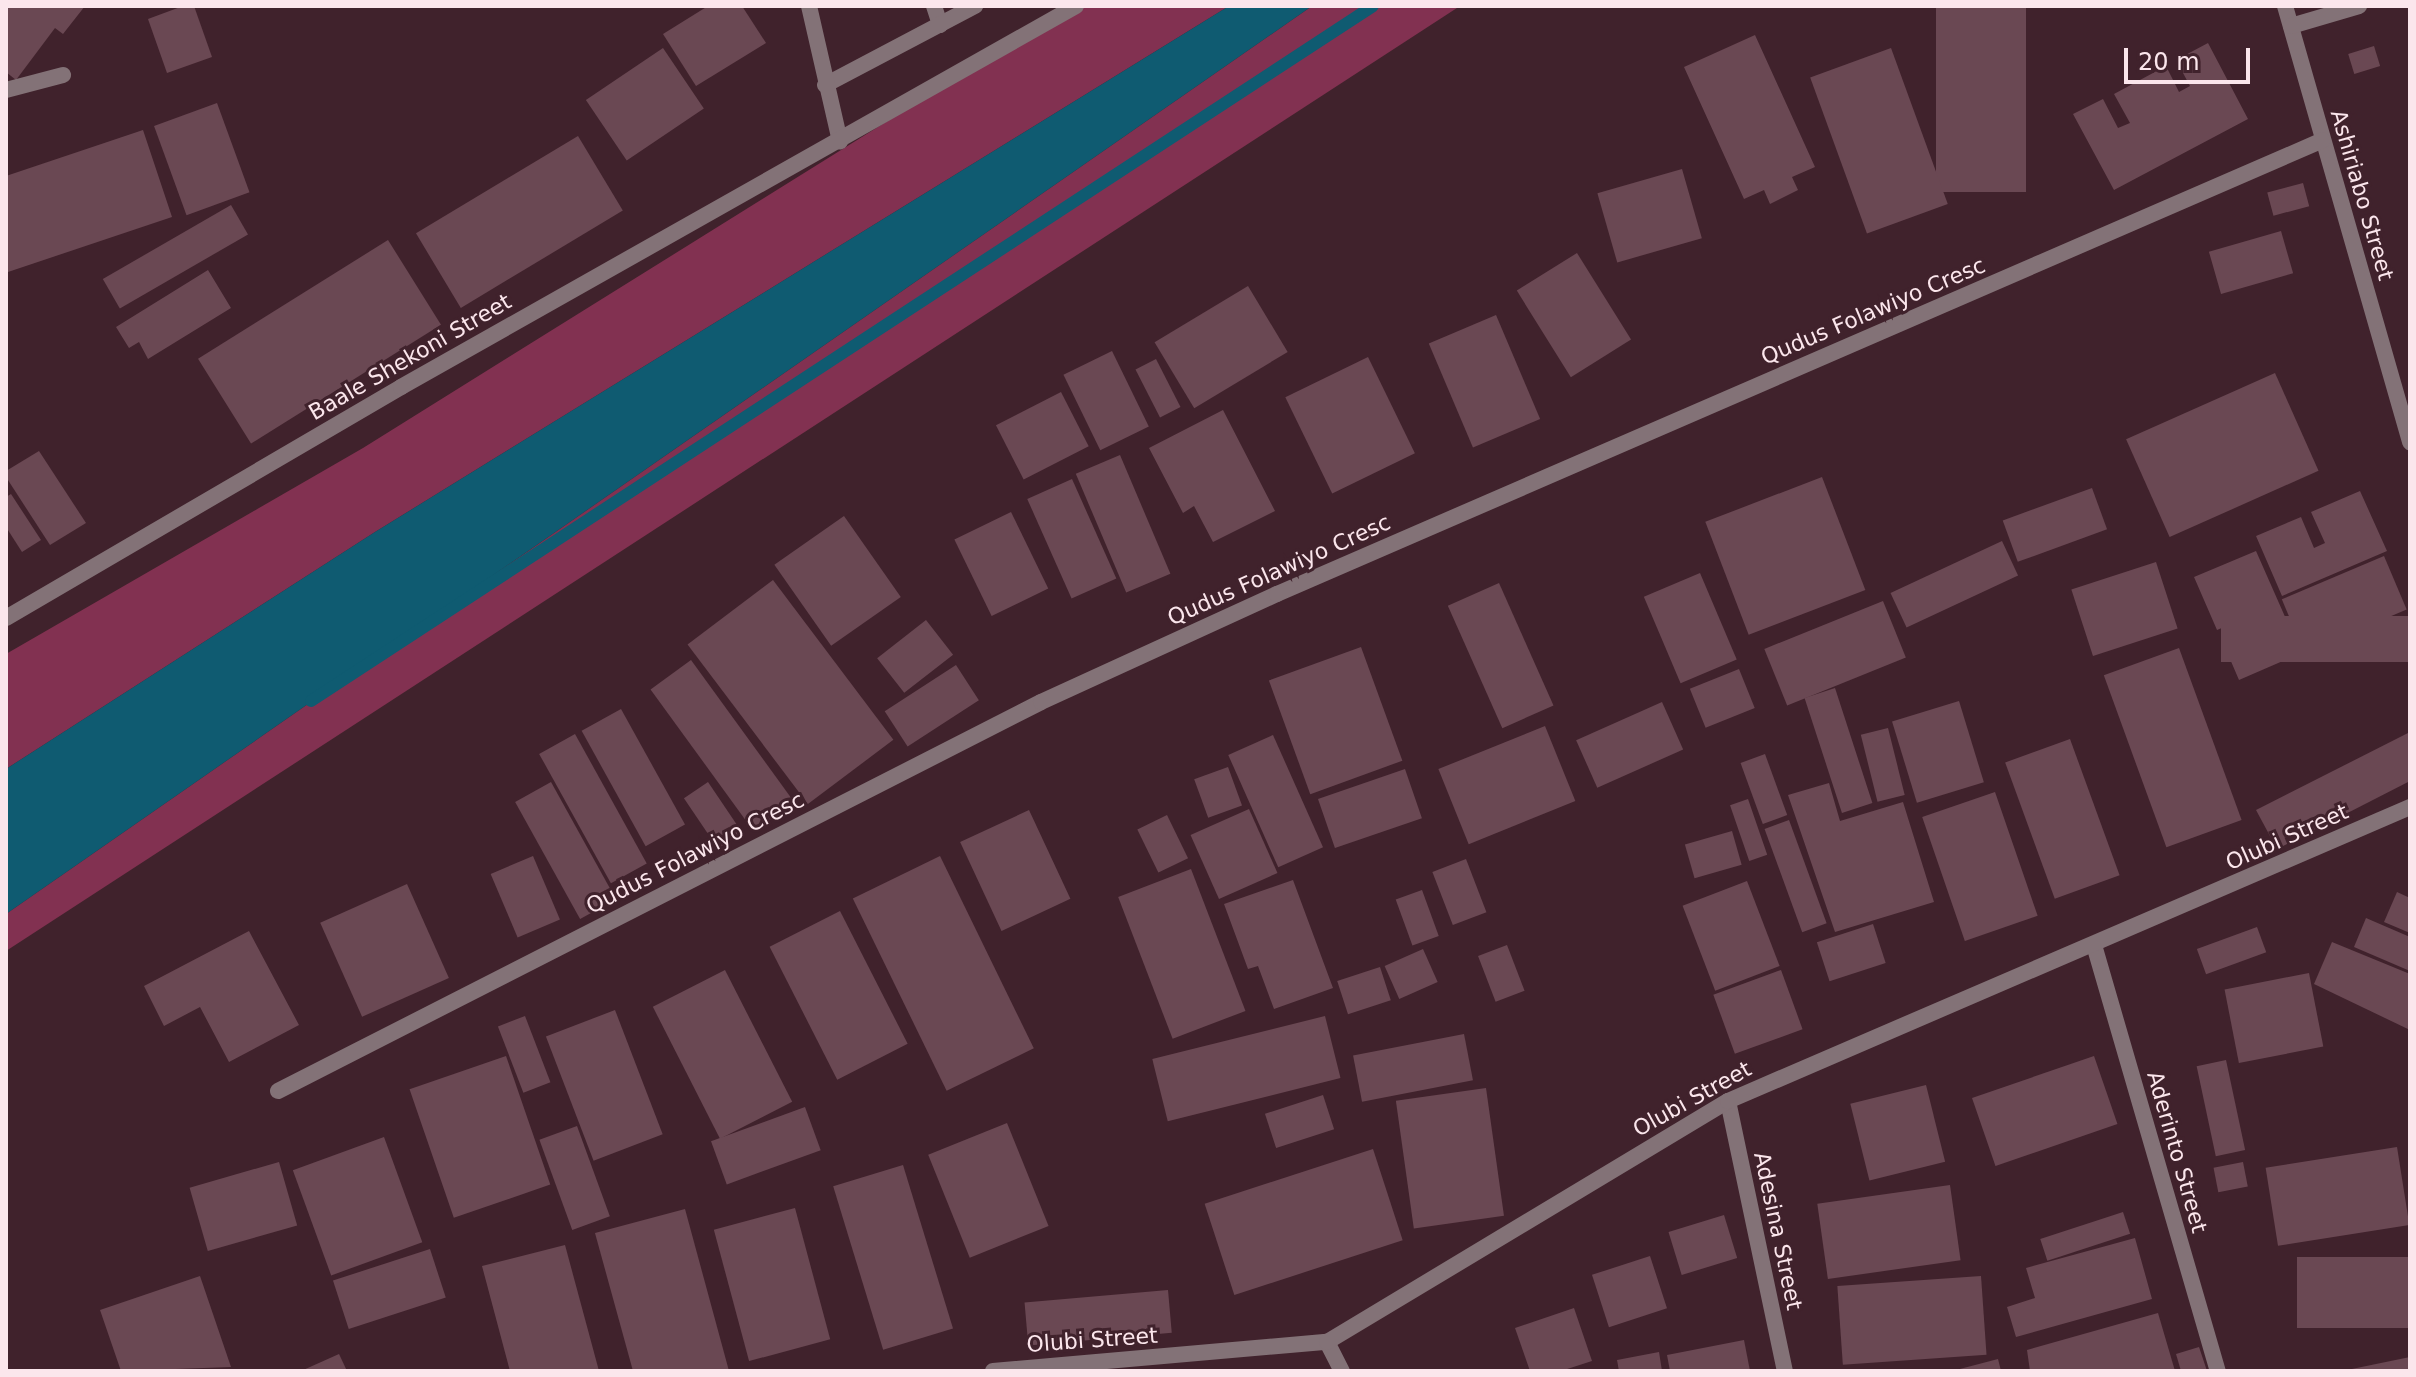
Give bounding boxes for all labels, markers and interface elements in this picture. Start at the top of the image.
scale bar [2128,32,2254,82]
text: 20 m [2138,48,2200,76]
street label: Ashiriabo Street [2325,107,2399,283]
street label: Qudus Folawiyo Cresc [1757,252,1989,370]
street label: Baale Shekoni Street [304,288,516,426]
street label: Qudus Folawiyo Cresc [1163,509,1395,631]
street label: Qudus Folawiyo Cresc [582,787,808,919]
street label: Olubi Street [2222,798,2352,876]
street label: Olubi Street [1628,1056,1756,1142]
street label: Aderinto Street [2141,1068,2213,1236]
street label: Adesina Street [1748,1150,1808,1312]
street label: Olubi Street [1026,1322,1158,1358]

